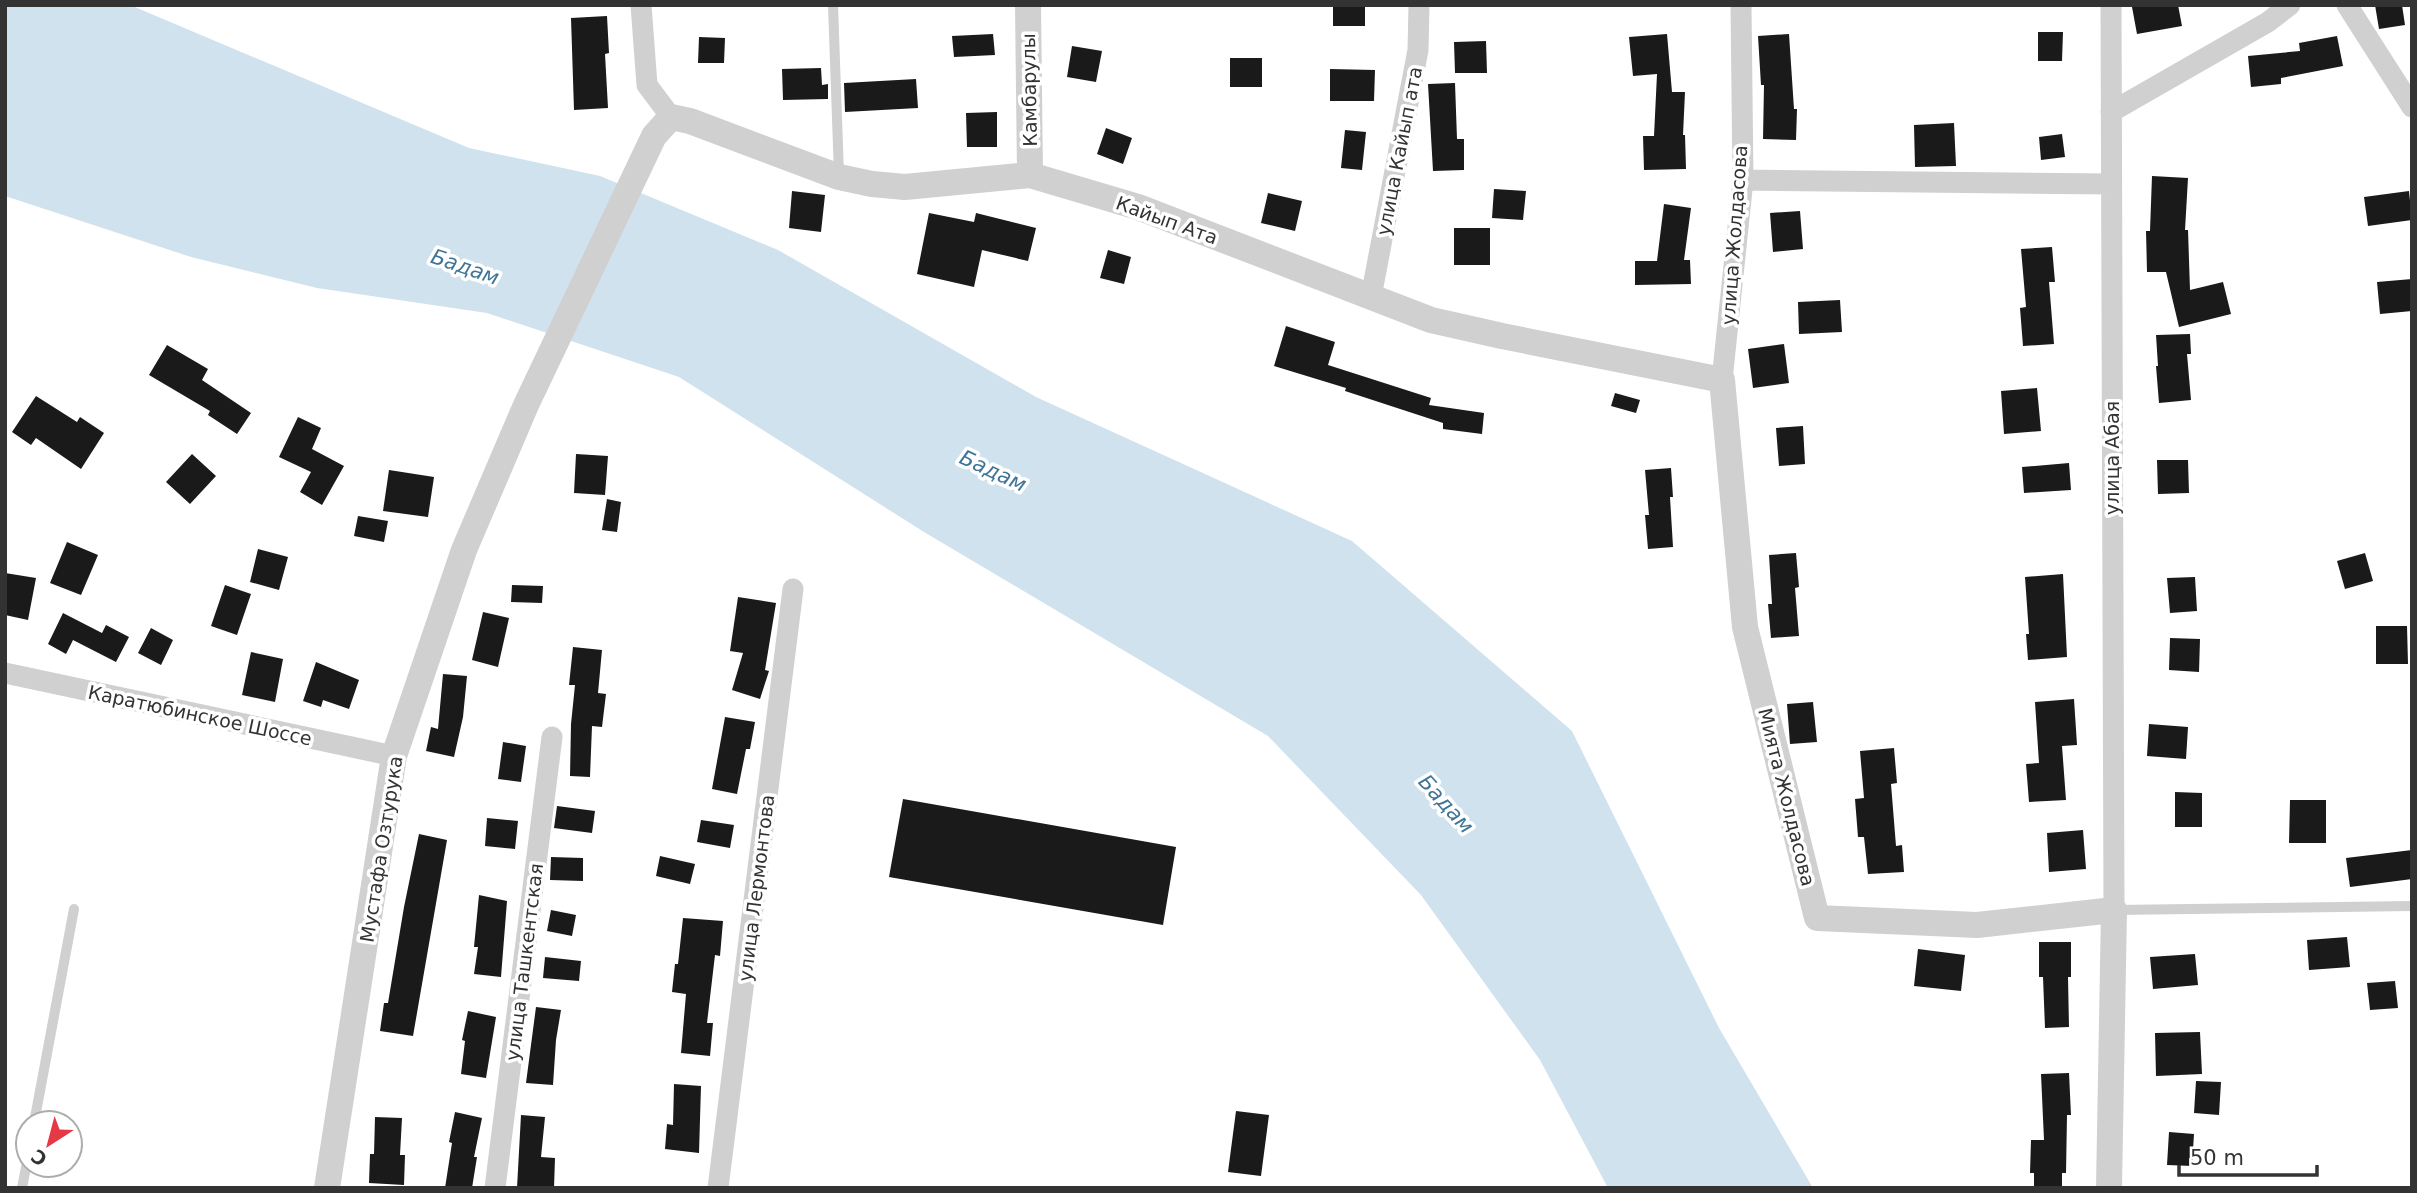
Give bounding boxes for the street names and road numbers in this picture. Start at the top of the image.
street label: Камбарулы [1017,33,1041,147]
street label: улица Кайып ата [1372,65,1426,237]
street label: улица Жолдасова [1717,144,1751,326]
street label: Кайып Ата [1113,191,1221,249]
street label: улица Абая [2101,401,2123,515]
street label: Каратюбинское Шоссе [86,681,314,749]
street label: Мията Жолдасова [1754,706,1820,888]
street label: Мустафа Озтурука [355,754,407,944]
street label: улица Лермонтова [734,793,778,983]
street label: улица Ташкентская [501,862,547,1062]

